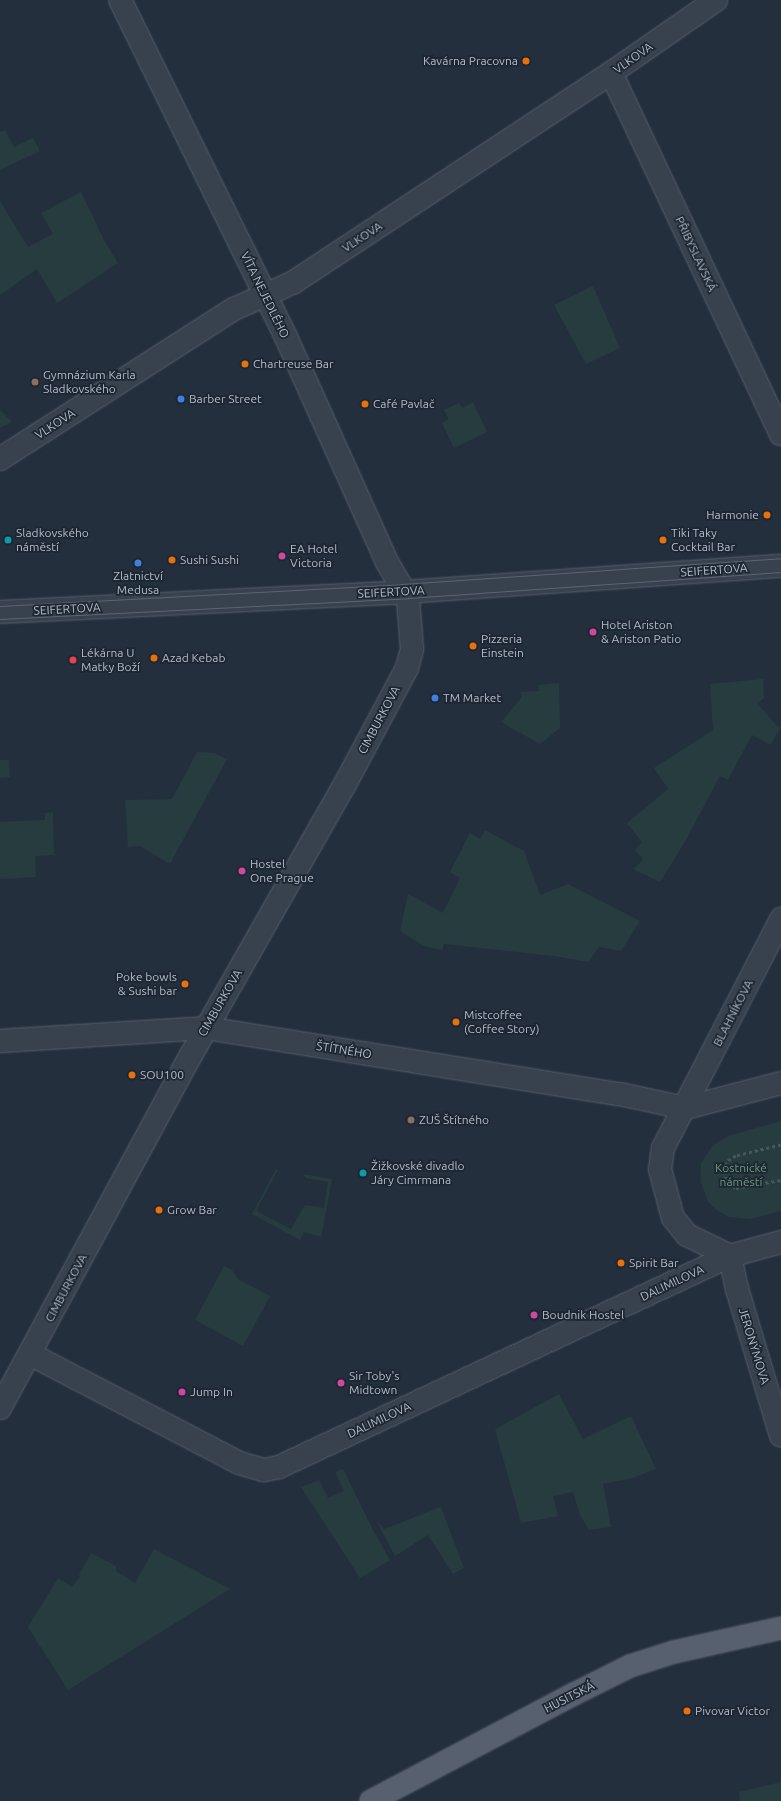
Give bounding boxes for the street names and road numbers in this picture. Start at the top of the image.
street label: VLKOVA [611,39,655,77]
street label: PŘIBYSLAVSKÁ [672,214,720,294]
street label: VLKOVA [339,219,385,255]
street label: VÍTA NEJEDLÉHO [238,249,292,341]
street label: VLKOVA [32,406,78,442]
street label: SEIFERTOVA [680,560,748,580]
street label: SEIFERTOVA [357,583,425,601]
street label: SEIFERTOVA [33,600,101,618]
street label: CIMBURKOVA [355,683,403,757]
street label: CIMBURKOVA [195,967,245,1039]
street label: BLAHNÍKOVA [710,977,756,1049]
street label: ŠTÍTNÉHO [315,1039,373,1061]
street label: CIMBURKOVA [42,1251,90,1325]
street label: DALIMILOVA [638,1262,706,1304]
street label: JERONÝMOVA [736,1306,772,1386]
street label: DALIMILOVA [345,1399,413,1441]
street label: HUSITSKÁ [542,1678,596,1716]

